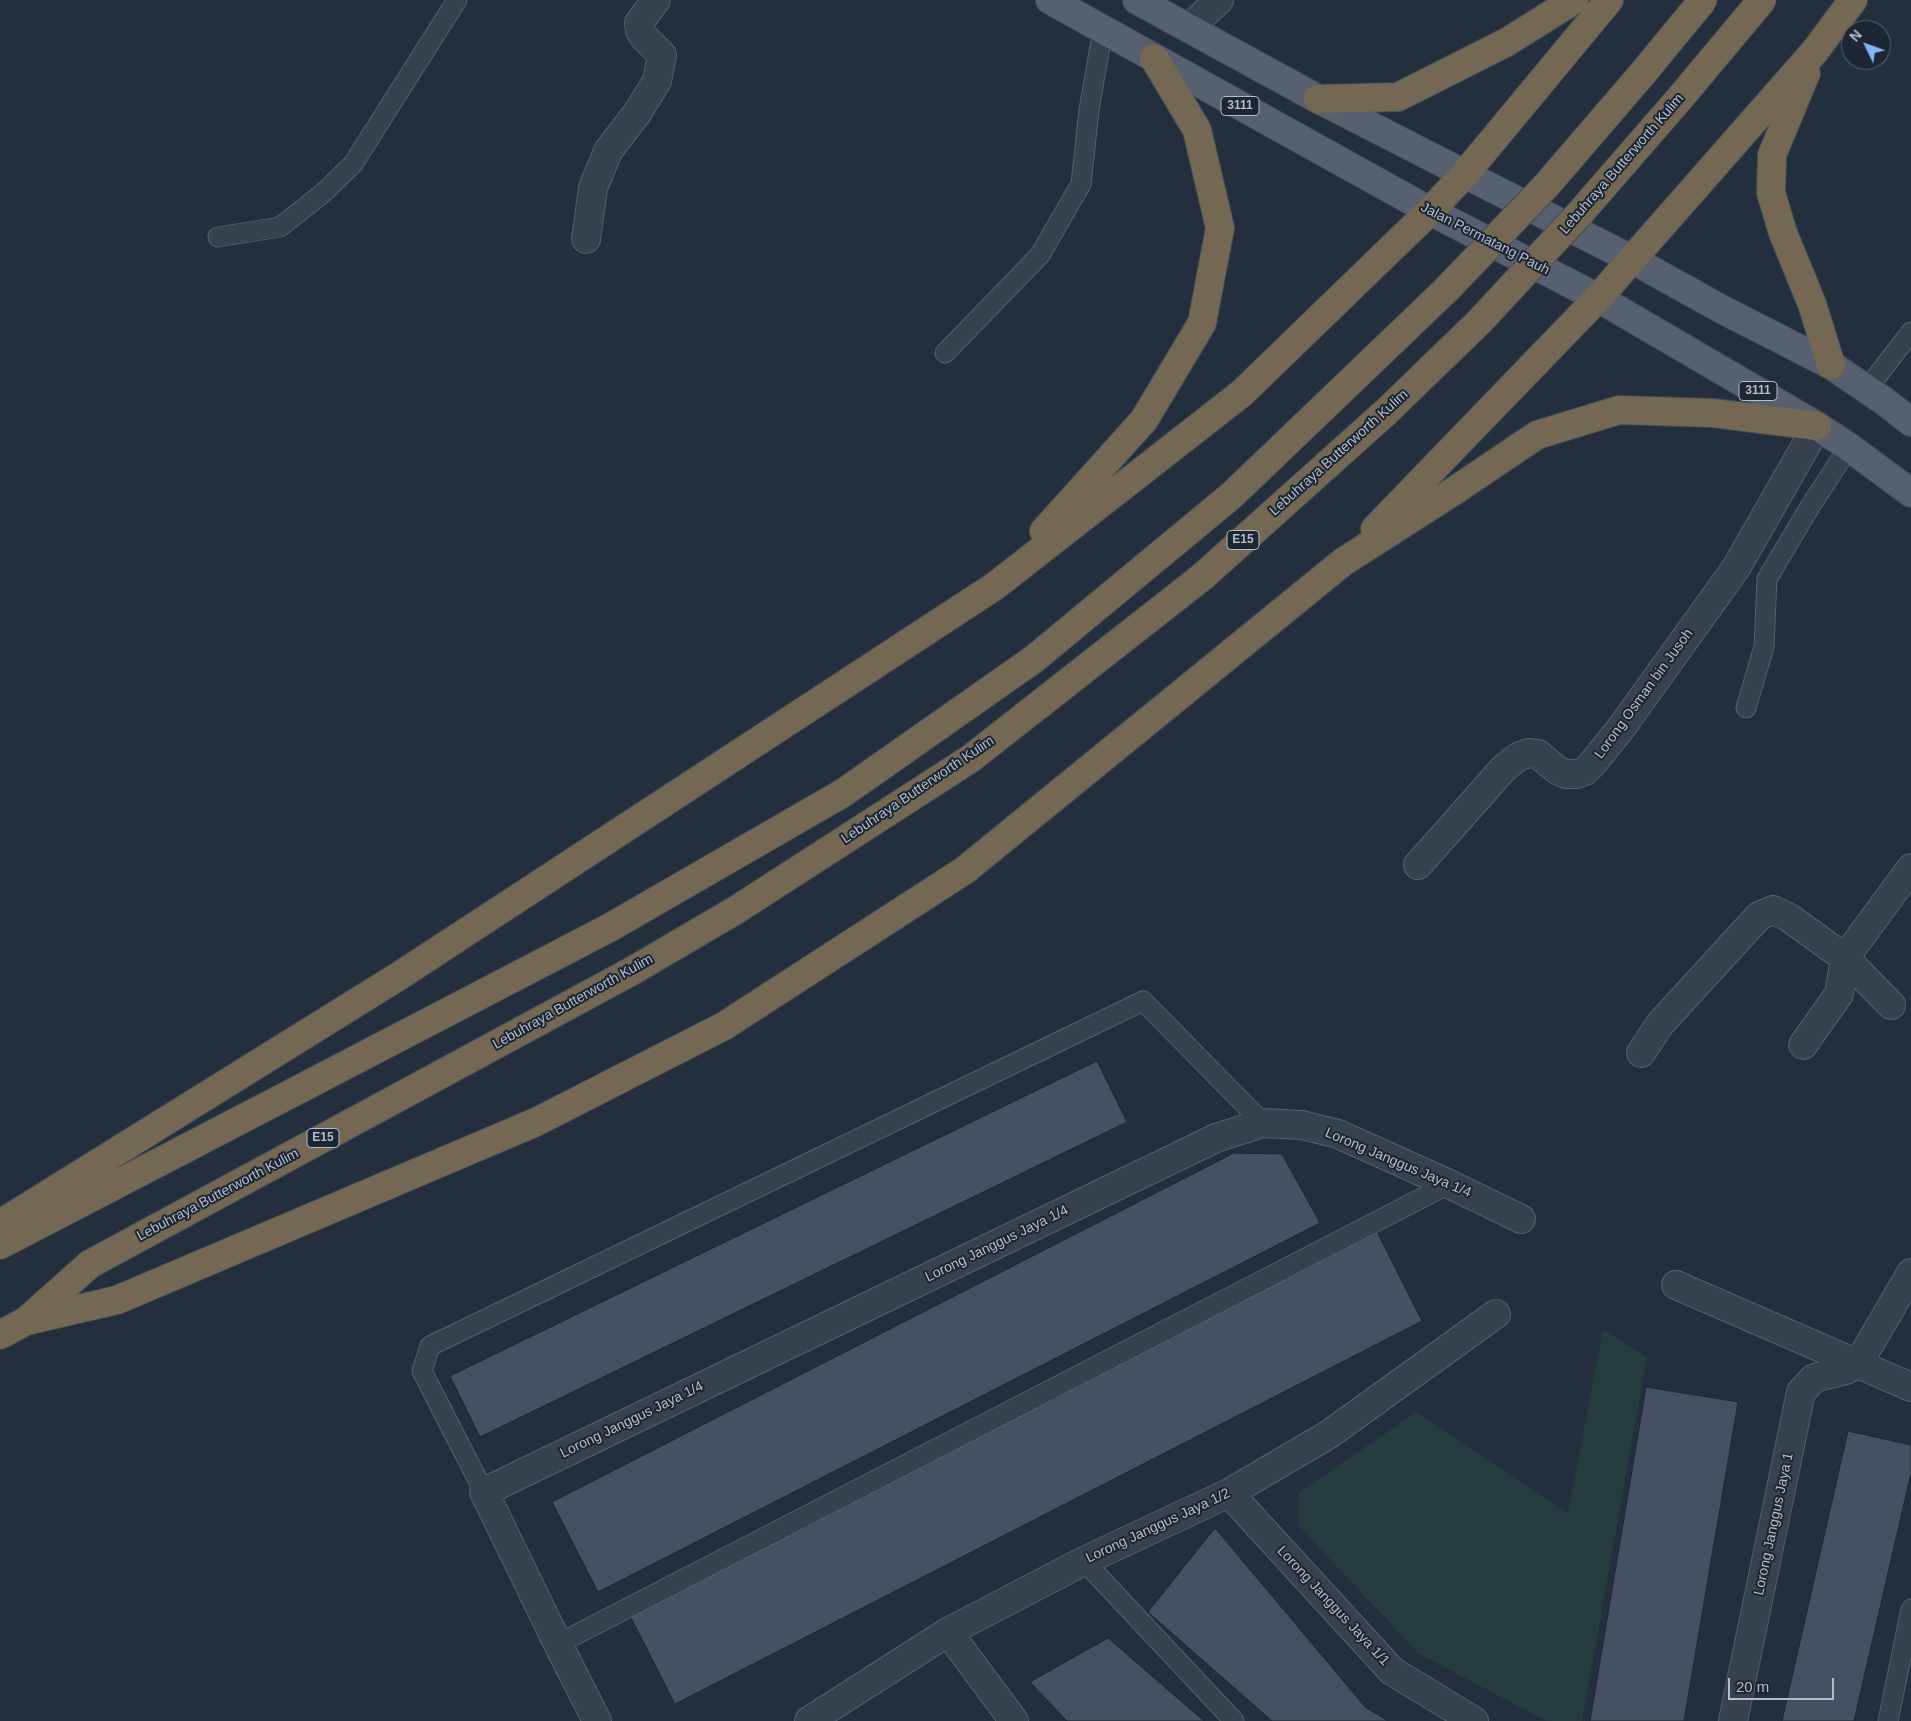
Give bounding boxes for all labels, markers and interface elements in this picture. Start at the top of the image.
north arrow [1841,20,1891,70]
text: N [1846,27,1865,45]
street label: Lebuhraya Butterworth Kulim [1556,90,1688,238]
road number: 3111 [1221,96,1259,115]
street label: Jalan Permatang Pauh [1418,199,1552,279]
road number: 3111 [1739,382,1777,401]
street label: Lebuhraya Butterworth Kulim [1266,386,1412,520]
road number: E15 [1227,530,1259,550]
street label: Lorong Osman bin Jusoh [1591,626,1697,762]
street label: Lebuhraya Butterworth Kulim [838,733,998,847]
street label: Lebuhraya Butterworth Kulim [490,951,656,1053]
street label: Lorong Janggus Jaya 1/4 [1322,1125,1474,1201]
road number: E15 [307,1128,339,1148]
street label: Lebuhraya Butterworth Kulim [134,1145,302,1245]
street label: Lorong Janggus Jaya 1/4 [923,1202,1071,1286]
street label: Lorong Janggus Jaya 1/4 [558,1378,706,1462]
street label: Lorong Janggus Jaya 1 [1751,1451,1797,1597]
street label: Lorong Janggus Jaya 1/2 [1083,1485,1233,1567]
street label: Lorong Janggus Jaya 1/1 [1273,1543,1393,1669]
scale bar [1731,1668,1837,1700]
text: 20 m [1736,1678,1769,1695]

